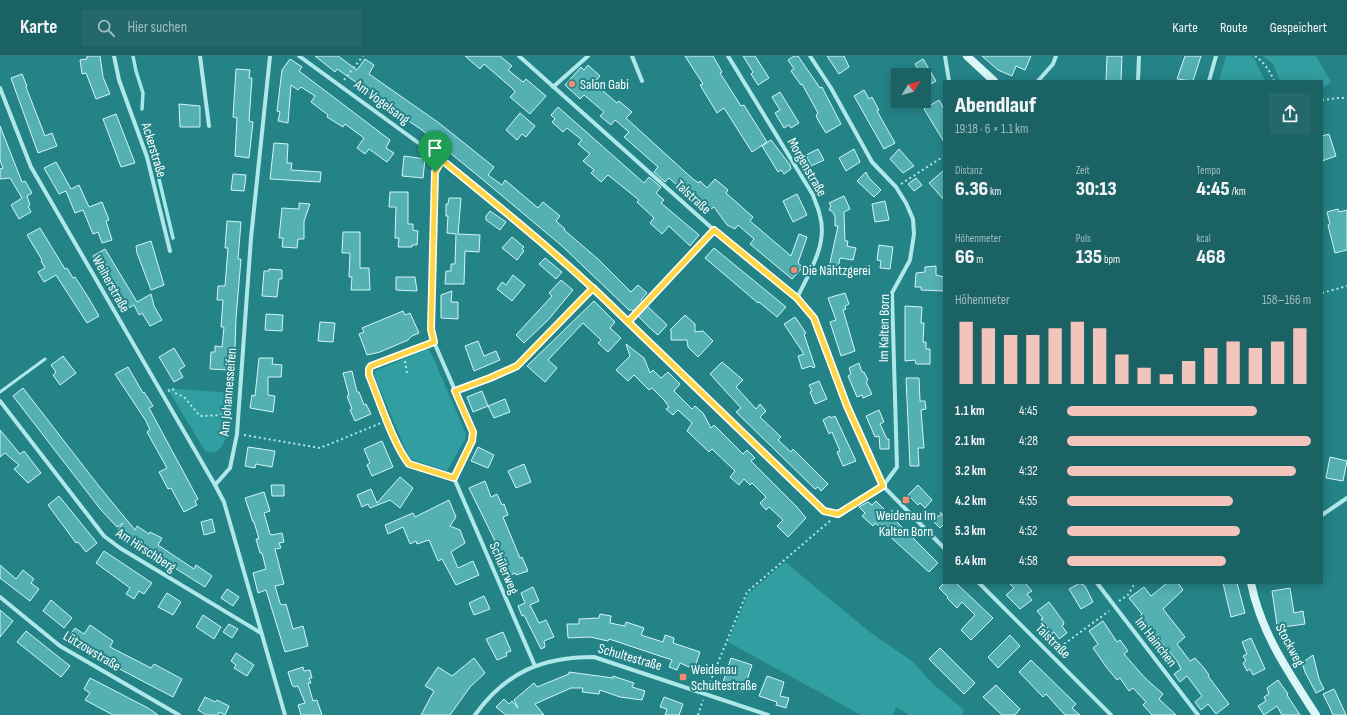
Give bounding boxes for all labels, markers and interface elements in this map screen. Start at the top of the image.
search box [81,10,361,46]
text: Karte [20,16,57,39]
icon: search [95,17,117,39]
text: Hier suchen [127,18,187,37]
text: Karte [1172,19,1198,36]
text: Route [1220,19,1248,36]
text: Gespeichert [1270,19,1327,36]
north arrow [891,68,931,108]
map controls [891,68,931,108]
street label: Am Vogelsang [350,75,414,128]
place label: Salon Gabi [580,76,629,93]
marker: Salon Gabi [567,79,577,89]
text: Abendlauf [955,92,1036,119]
button: share [1269,93,1311,135]
street label: Ackerstraße [137,120,170,179]
text: 19:18 · 6 × 1.1 km [955,121,1028,137]
pin [418,131,452,172]
street label: Morgenstraße [783,135,831,199]
icon: arrive [424,137,446,159]
text: Distanz [955,164,983,177]
text: Zeit [1076,164,1090,177]
text: Tempo [1196,164,1221,177]
street label: Talstraße [671,176,715,218]
text: 6.36 [955,177,988,201]
text: 30:13 [1076,177,1117,201]
text: 4:45 [1196,177,1230,201]
text: km [988,185,1001,198]
text: /km [1230,185,1246,198]
text: Höhenmeter [955,232,1001,245]
text: Puls [1076,232,1091,245]
text: kcal [1196,232,1211,245]
text: 66 [955,245,974,269]
text: 135 [1076,245,1102,269]
text: 468 [1196,245,1226,269]
street label: Weiherstraße [88,253,134,315]
text: m [974,253,983,266]
text: bpm [1102,253,1120,266]
place label: Die Nähtzgerei [802,262,871,279]
marker: Die Nähtzgerei [789,265,799,275]
text: Höhenmeter [955,292,1010,308]
text: 158–166 m [1262,292,1311,308]
street label: Im Kalten Born [875,294,893,362]
street label: Am Johannesseifen [216,347,240,438]
text: 1.1 km [955,403,985,419]
text: 4:45 [1019,403,1038,419]
text: 2.1 km [955,433,985,449]
text: 4:28 [1019,433,1038,449]
text: 3.2 km [955,463,986,479]
text: 4:32 [1019,463,1038,479]
text: 4.2 km [955,493,986,509]
text: 4:55 [1019,493,1037,509]
marker: Weidenau Im Kalten Born [901,495,911,505]
place label: Weidenau Im Kalten Born [876,507,936,540]
text: 5.3 km [955,523,986,539]
text: 4:52 [1019,523,1037,539]
street label: Am Hirschberg [112,524,180,576]
street label: Schülerweg [485,539,523,597]
text: 6.4 km [955,553,986,569]
text: 4:58 [1019,553,1038,569]
street label: Im Hainchen [1131,614,1181,670]
street label: Talstraße [1032,620,1074,662]
street label: Stockweg [1272,621,1308,670]
street label: Lützowstraße [60,627,124,675]
street label: Schultestraße [596,640,664,674]
place label: Weidenau Schultestraße [691,661,757,694]
marker: Weidenau Schultestraße [678,672,688,682]

